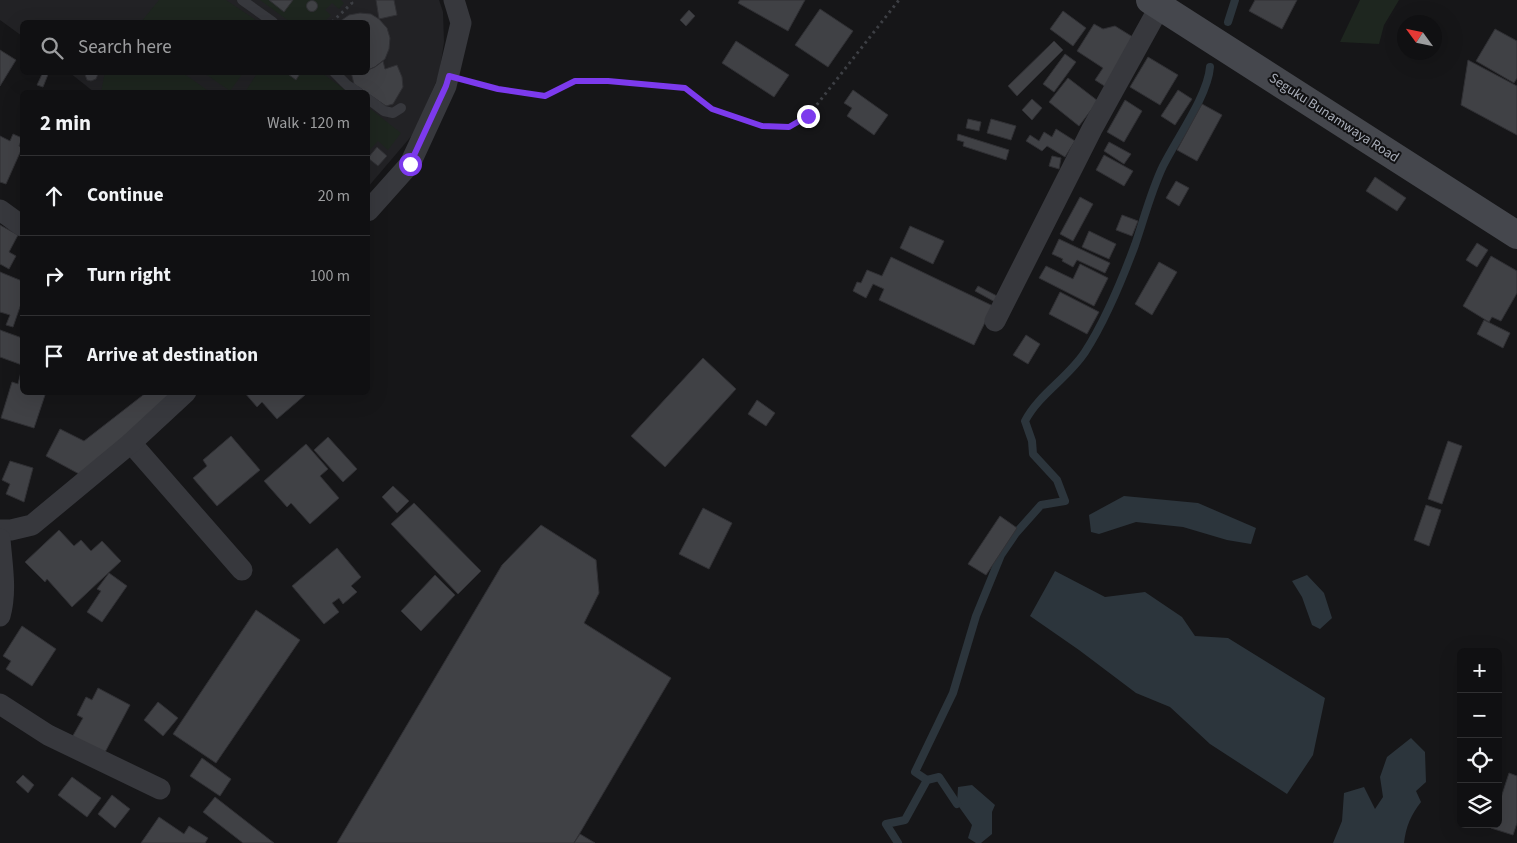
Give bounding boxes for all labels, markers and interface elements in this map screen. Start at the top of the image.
north arrow [1397,15,1442,60]
search box [20,20,370,75]
icon: search [38,34,66,62]
text: Search here [78,34,172,61]
street label: Seguku Bunamwaya Road [1265,68,1403,168]
route end [797,105,820,128]
text: 2 min [40,108,91,138]
text: Walk · 120 m [267,112,350,134]
route start [399,153,422,176]
icon: ahead [40,182,68,210]
text: Continue [87,182,164,209]
text: 20 m [318,185,350,207]
icon: right [40,262,68,290]
text: Turn right [87,262,171,289]
text: 100 m [310,265,350,287]
icon: arrive [40,342,68,370]
text: Arrive at destination [87,342,258,369]
map controls [1457,648,1502,828]
button: + [1457,648,1502,693]
button: − [1457,693,1502,738]
button: locate [1457,738,1502,783]
button: layers [1457,783,1502,828]

